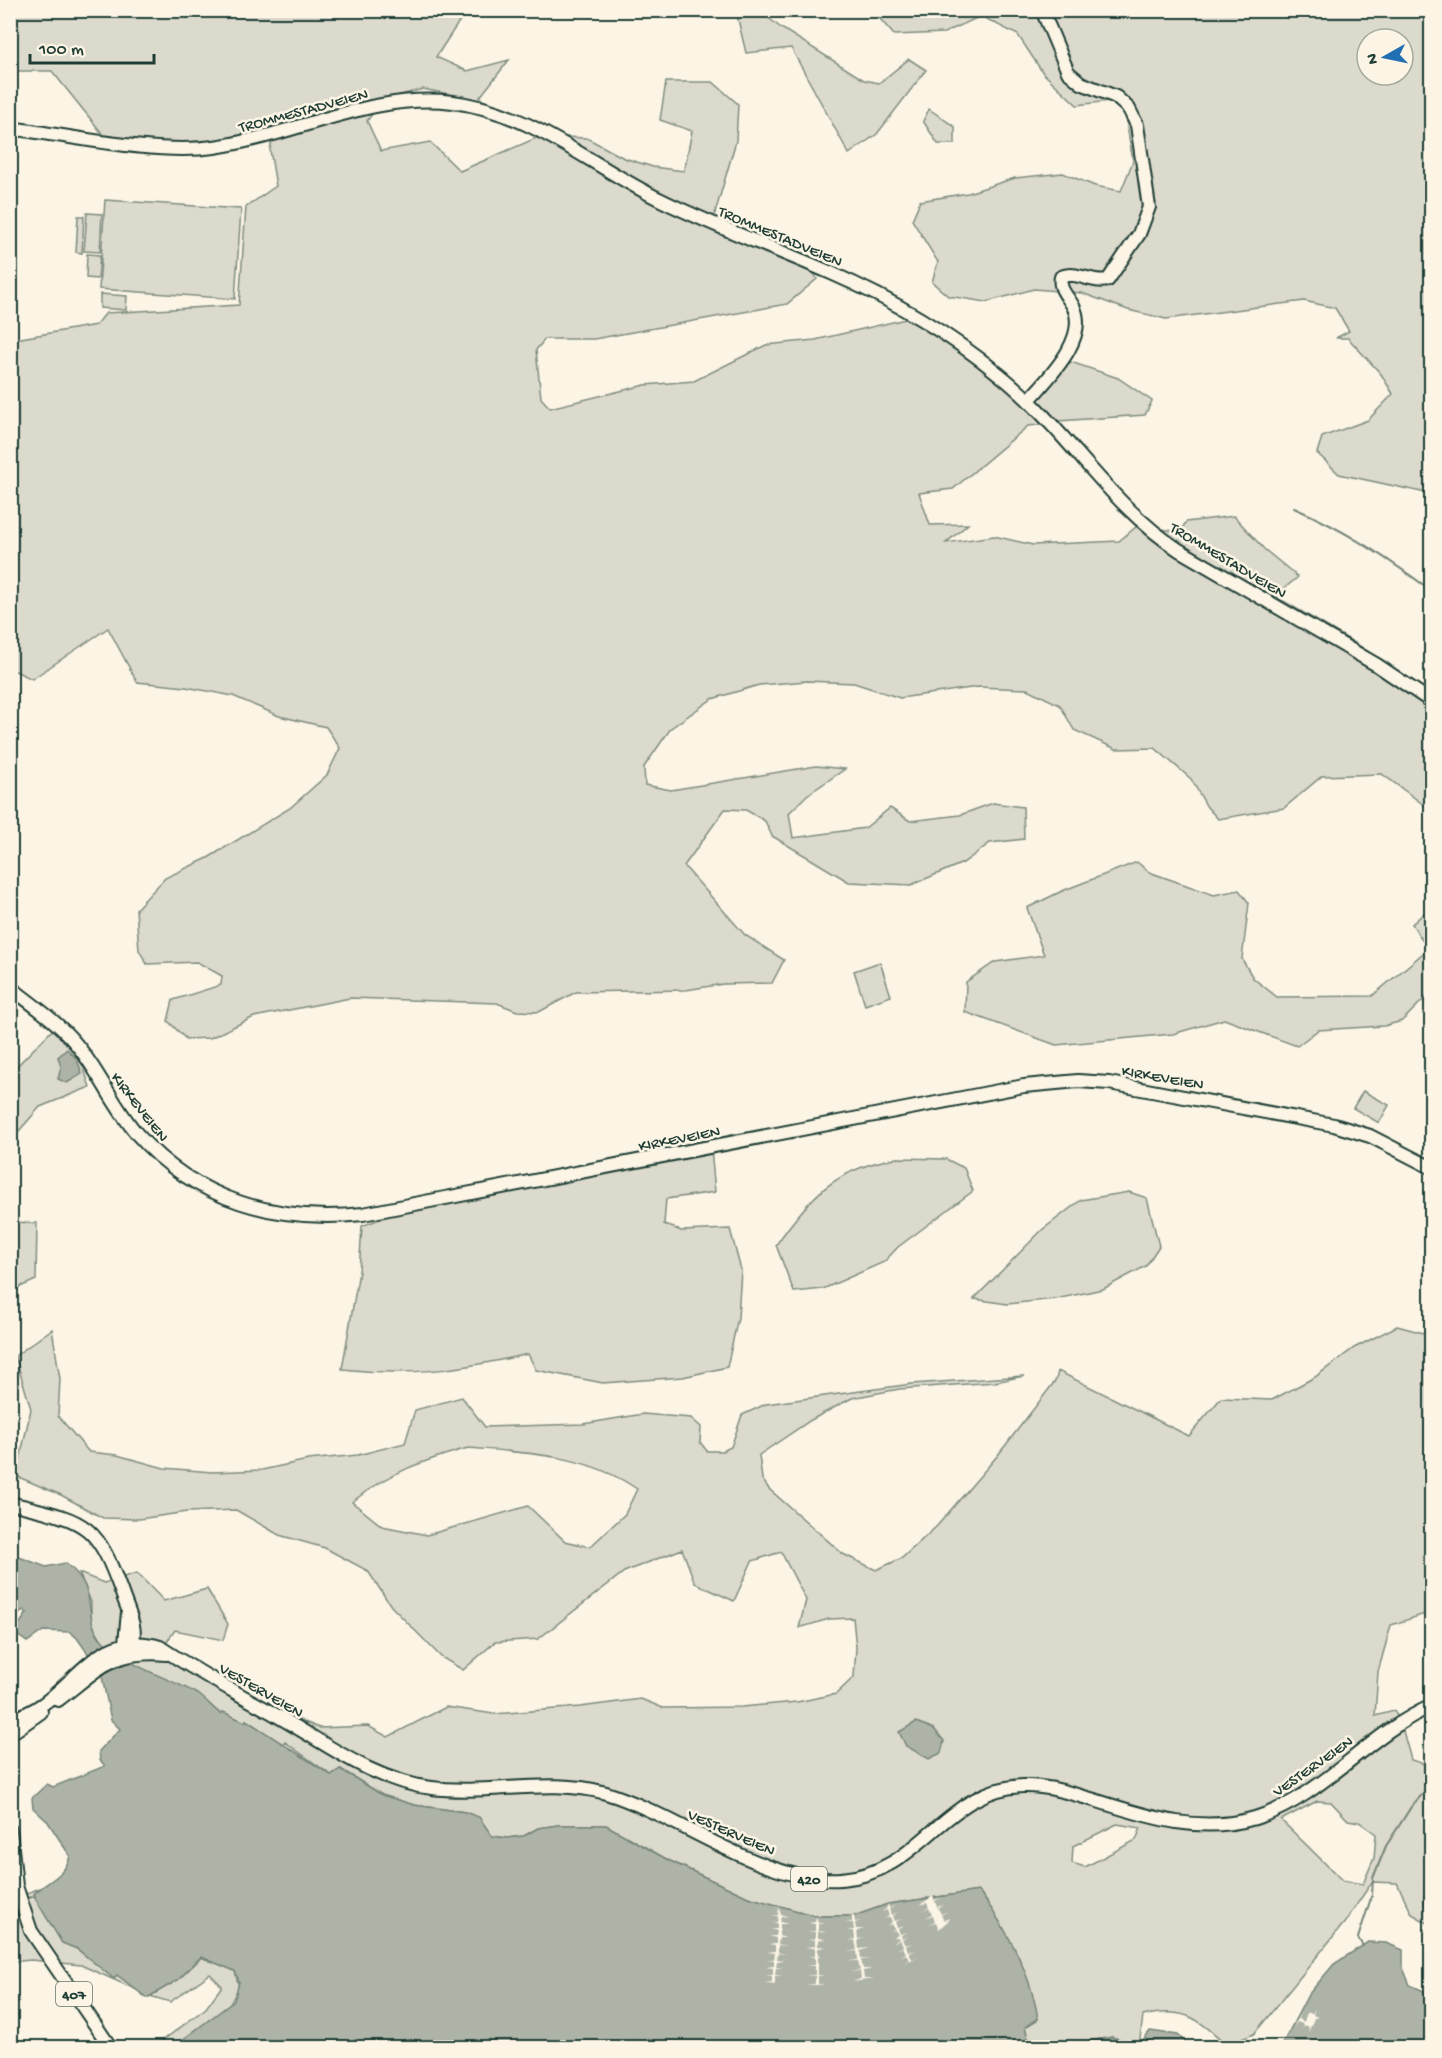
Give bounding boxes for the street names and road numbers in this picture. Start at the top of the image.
street label: TROMMESTADVEIEN [236,86,371,139]
street label: TROMMESTADVEIEN [714,203,845,273]
street label: TROMMESTADVEIEN [1164,519,1289,604]
street label: KIRKEVEIEN [1120,1063,1205,1096]
street label: KIRKEVEIEN [105,1070,171,1147]
street label: KIRKEVEIEN [637,1123,722,1158]
street label: VESTERVEIEN [214,1660,306,1724]
street label: VESTERVEIEN [1269,1733,1358,1803]
street label: VESTERVEIEN [683,1806,777,1862]
road number: 420 [791,1867,827,1891]
road number: 407 [56,1982,92,2006]

